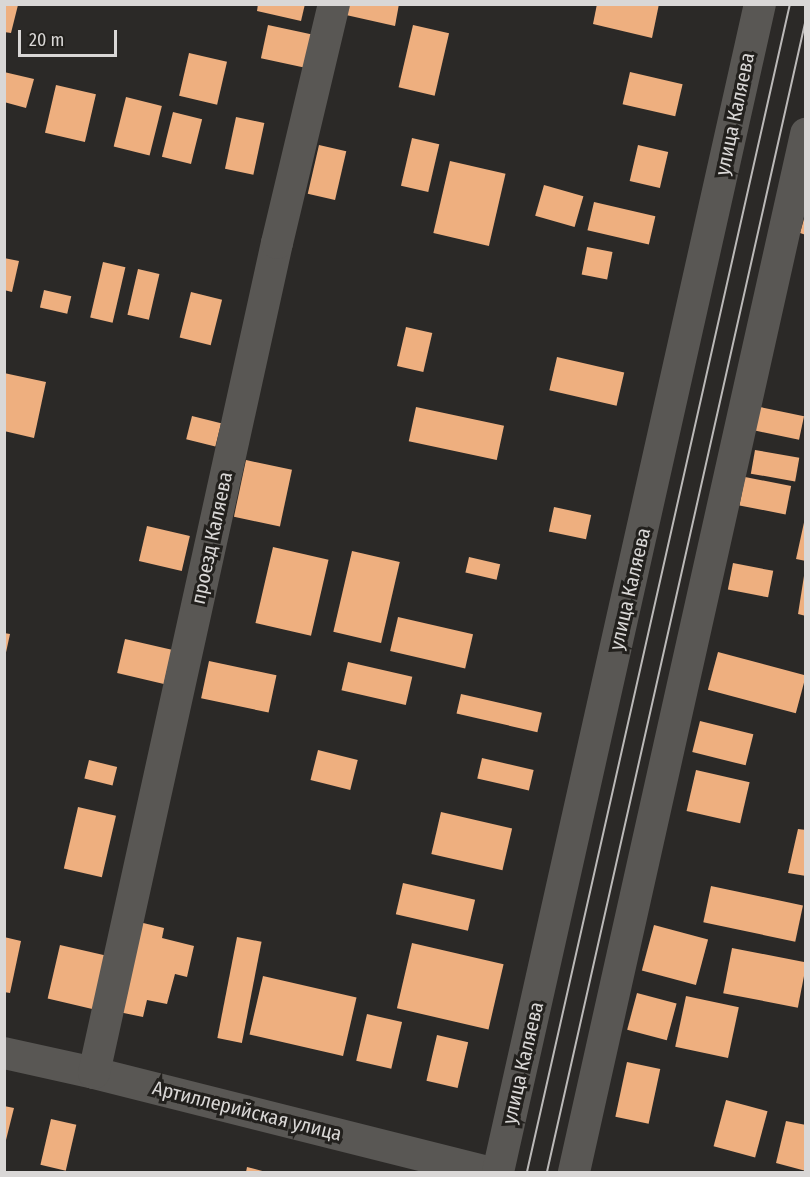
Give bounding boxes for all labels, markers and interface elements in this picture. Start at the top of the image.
scale bar [21,18,120,56]
text: 20 m [29,29,64,51]
street label: улица Каляева [710,50,760,178]
street label: проезд Каляева [186,470,238,606]
street label: улица Каляева [604,525,656,653]
street label: улица Каляева [497,999,549,1127]
street label: Артиллерийская улица [150,1076,344,1146]

